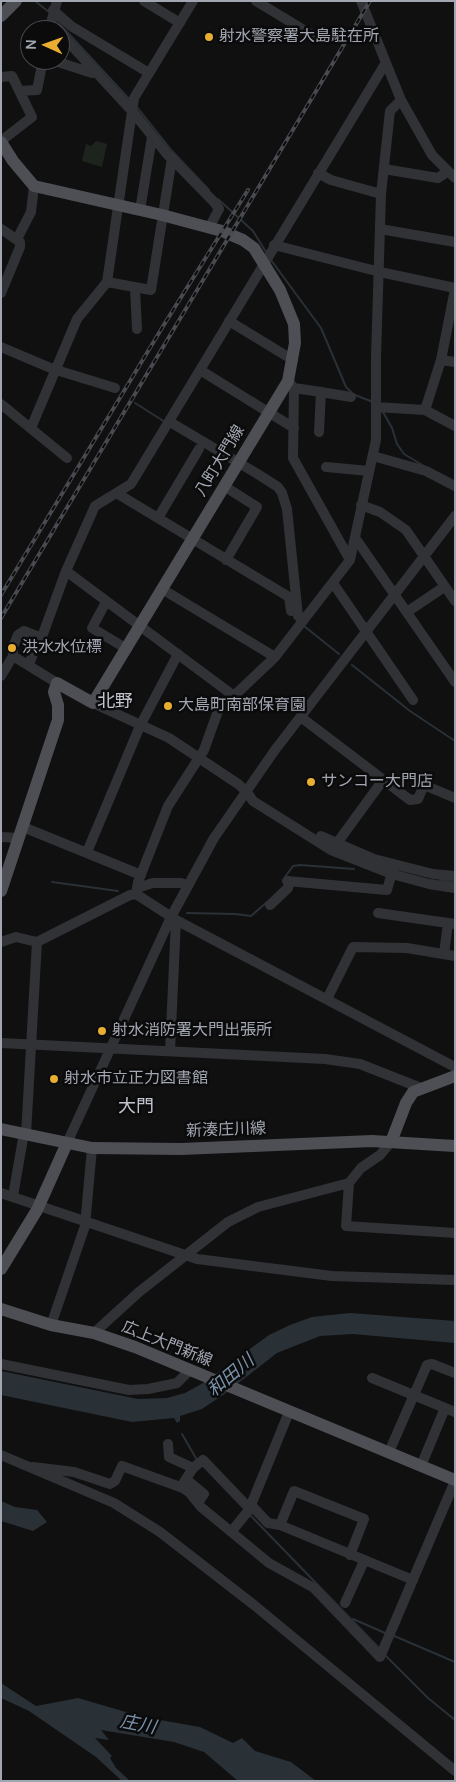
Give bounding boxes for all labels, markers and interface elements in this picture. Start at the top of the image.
north arrow [20,20,70,70]
place label: 射水警察署大島駐在所 [219,27,379,47]
marker: 射水警察署大島駐在所 [203,31,215,43]
text: N [21,39,40,50]
street label: 八町大門線 [191,422,249,500]
place label: 洪水水位標 [22,638,102,658]
marker: 洪水水位標 [6,642,18,654]
district label: 北野 [97,691,133,713]
place label: 大島町南部保育園 [178,696,306,716]
marker: 大島町南部保育園 [162,700,174,712]
place label: サンコー大門店 [321,772,433,792]
marker: サンコー大門店 [305,776,317,788]
place label: 射水消防署大門出張所 [112,1021,272,1041]
marker: 射水消防署大門出張所 [96,1025,108,1037]
place label: 射水市立正力図書館 [64,1069,208,1089]
marker: 射水市立正力図書館 [48,1073,60,1085]
district label: 大門 [118,1096,154,1118]
street label: 新湊庄川線 [186,1119,266,1141]
street label: 広上大門新線 [119,1317,215,1371]
water label: 和田川 [203,1350,259,1402]
water label: 庄川 [118,1711,158,1739]

